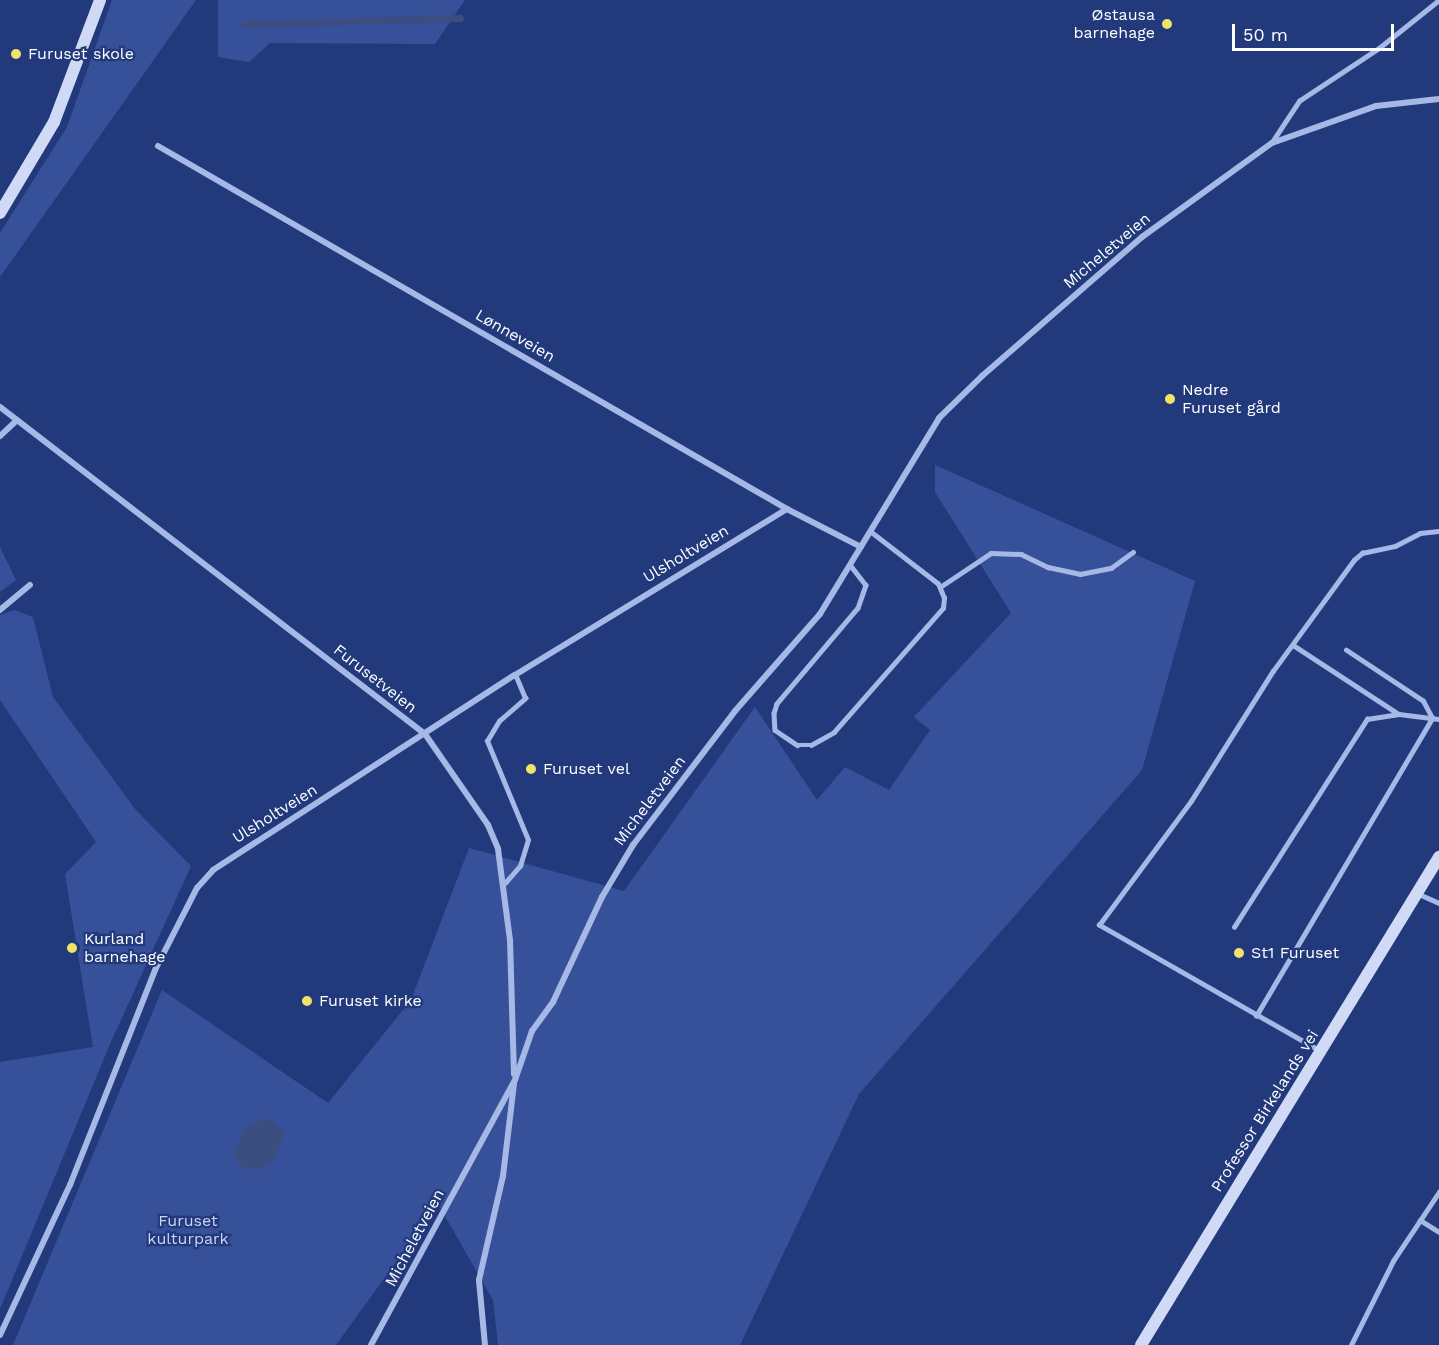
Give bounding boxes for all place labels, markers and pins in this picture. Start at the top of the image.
place label: Østausa barnehage [1074,5,1155,43]
marker: Østausa barnehage [1160,17,1174,31]
place label: Furuset skole [28,44,134,64]
marker: Furuset skole [9,47,23,61]
place label: Nedre Furuset gård [1182,380,1281,418]
marker: Nedre Furuset gård [1163,392,1177,406]
place label: Furuset vel [543,759,630,779]
marker: Furuset vel [524,762,538,776]
place label: Kurland barnehage [84,929,165,967]
marker: Kurland barnehage [65,941,79,955]
place label: St1 Furuset [1251,943,1339,963]
marker: St1 Furuset [1232,946,1246,960]
place label: Furuset kirke [319,991,422,1011]
marker: Furuset kirke [300,994,314,1008]

